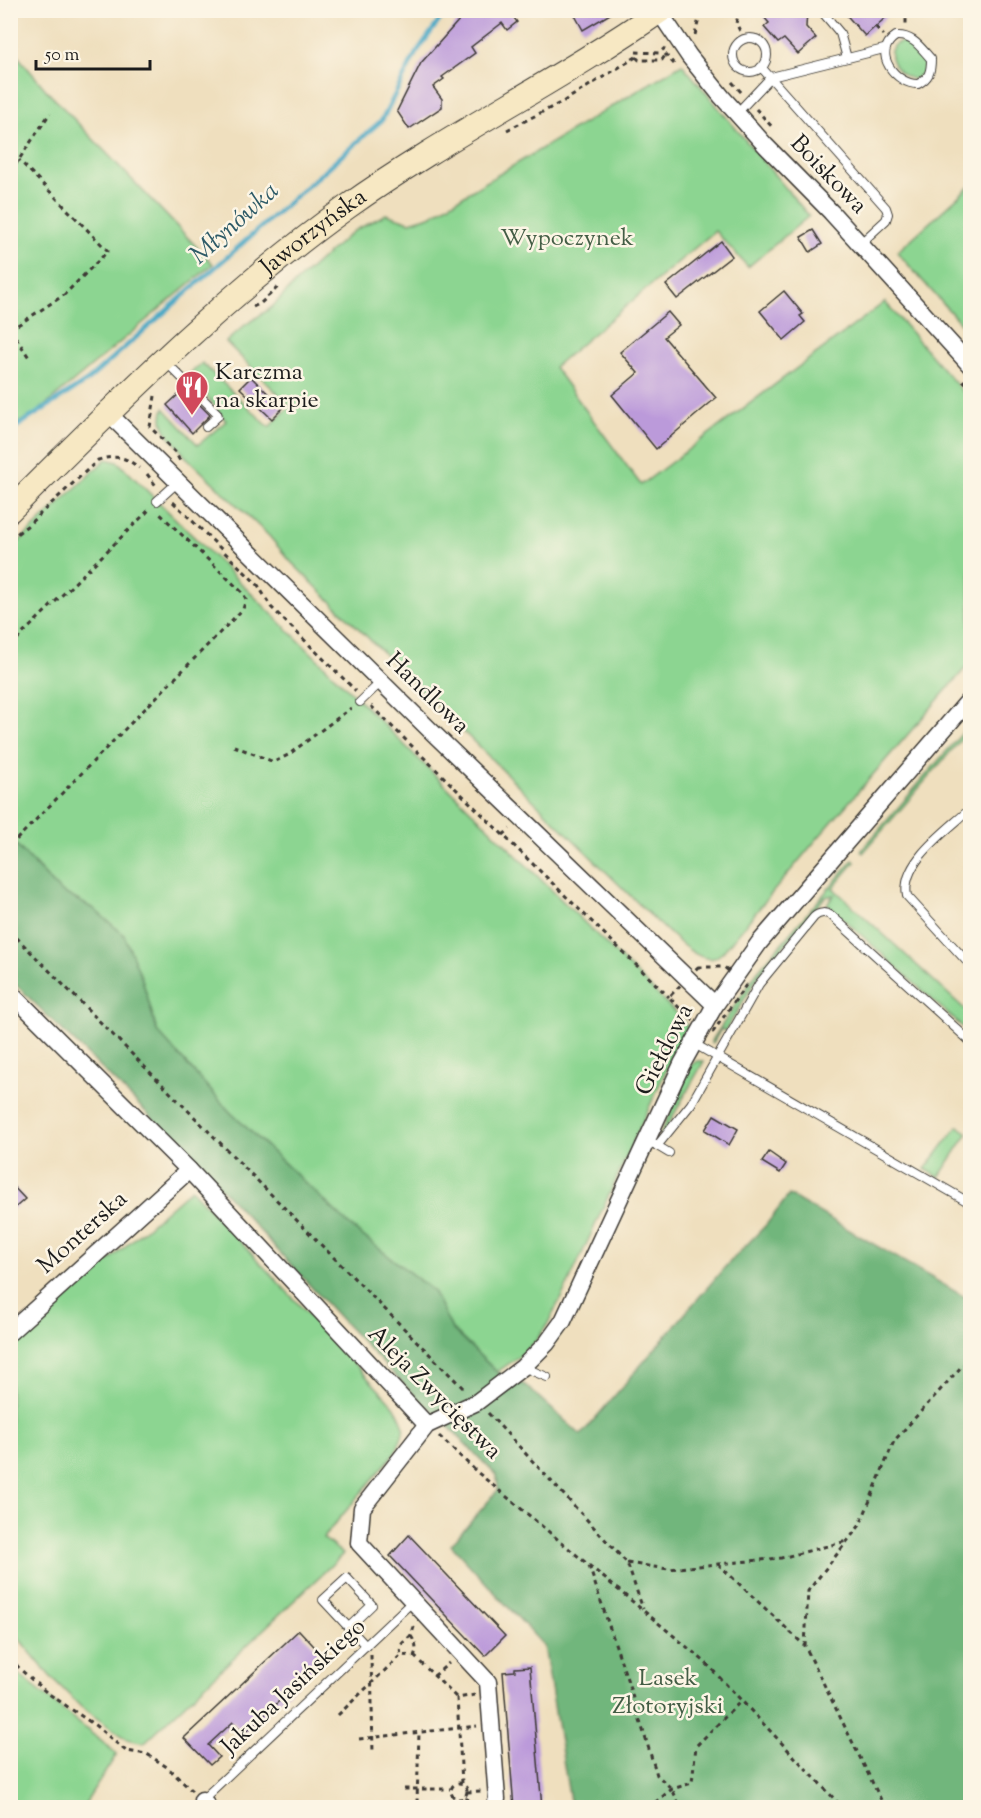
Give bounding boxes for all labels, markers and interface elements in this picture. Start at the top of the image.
scale bar [36,33,150,71]
text: 50 m [44,43,80,69]
street label: Boiskowa [782,128,874,222]
water label: Młynówka [182,174,288,274]
street label: Jaworzyńska [252,181,374,285]
park label: Wypoczynek [500,222,634,256]
place label: Karczma na skarpie [215,356,319,418]
restaurant icon: Karczma na skarpie [174,369,210,416]
street label: Handlowa [377,645,477,743]
street label: Giełdowa [627,998,703,1102]
street label: Monterska [30,1183,136,1283]
street label: Aleja Zwycięstwa [359,1318,509,1468]
street label: Jakuba Jasińskiego [213,1611,374,1765]
park label: Lasek Złotoryjski [612,1662,724,1724]

